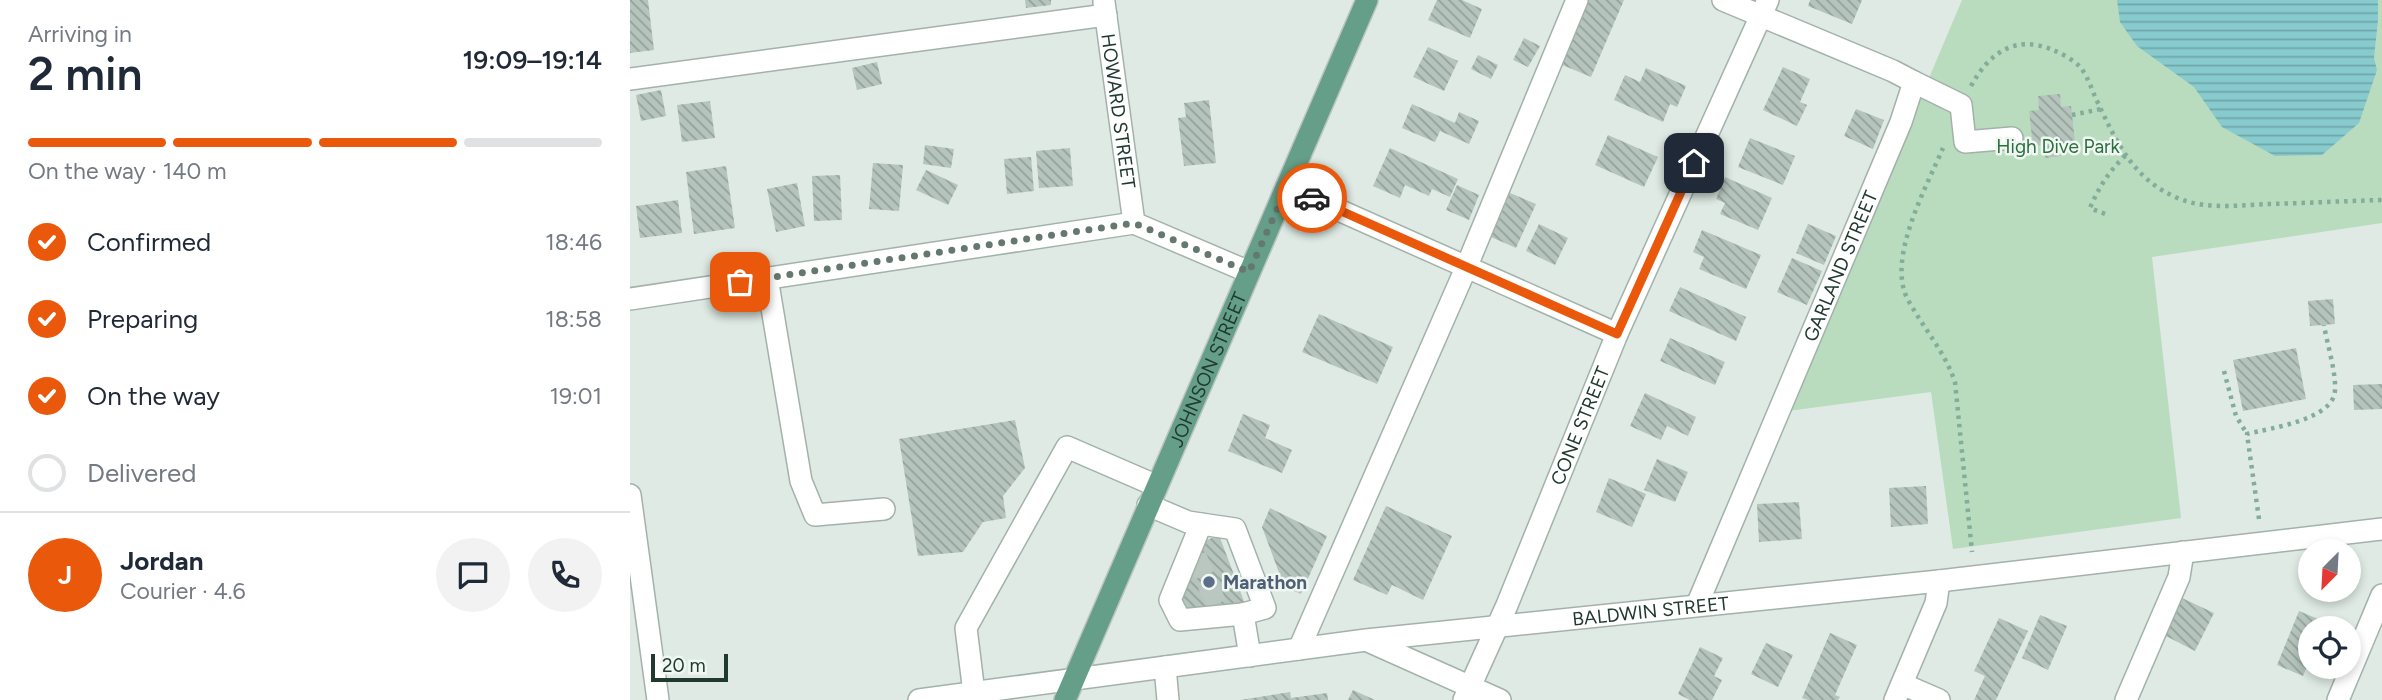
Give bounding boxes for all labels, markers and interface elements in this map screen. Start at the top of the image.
text: Arriving in [28,20,132,48]
street label: HOWARD STREET [1096,32,1140,190]
text: 19:09–19:14 [462,44,602,76]
text: 2 min [28,46,143,102]
pin [1664,133,1724,193]
park label: High Dive Park [1996,135,2121,158]
icon: home [1675,144,1713,182]
text: On the way · 140 m [28,157,227,185]
courier [1277,163,1347,233]
icon: car [1293,179,1331,217]
street label: GARLAND STREET [1799,187,1883,345]
icon: check [28,223,66,261]
text: Confirmed [87,226,211,258]
text: 18:46 [545,228,602,256]
pin [710,252,770,312]
icon: bag [721,263,759,301]
street label: JOHNSON STREET [1165,288,1252,451]
icon: check [28,300,66,338]
text: Preparing [87,303,198,335]
text: 18:58 [545,305,602,333]
street label: CONE STREET [1546,362,1615,488]
icon: check [28,377,66,415]
text: On the way [87,380,220,412]
text: 19:01 [549,382,602,410]
text: Delivered [87,457,196,489]
button: chat [436,538,510,612]
button: phone [528,538,602,612]
north arrow [2298,539,2361,602]
map controls [2298,539,2361,679]
text: Jordan [120,545,203,577]
text: J [58,559,72,591]
place label: Marathon [1223,571,1307,594]
marker: Marathon [1201,574,1217,590]
text: Courier · 4.6 [120,577,246,605]
street label: BALDWIN STREET [1571,592,1730,631]
button: locate [2298,616,2361,679]
scale bar [651,651,728,683]
text: 20 m [662,654,706,677]

